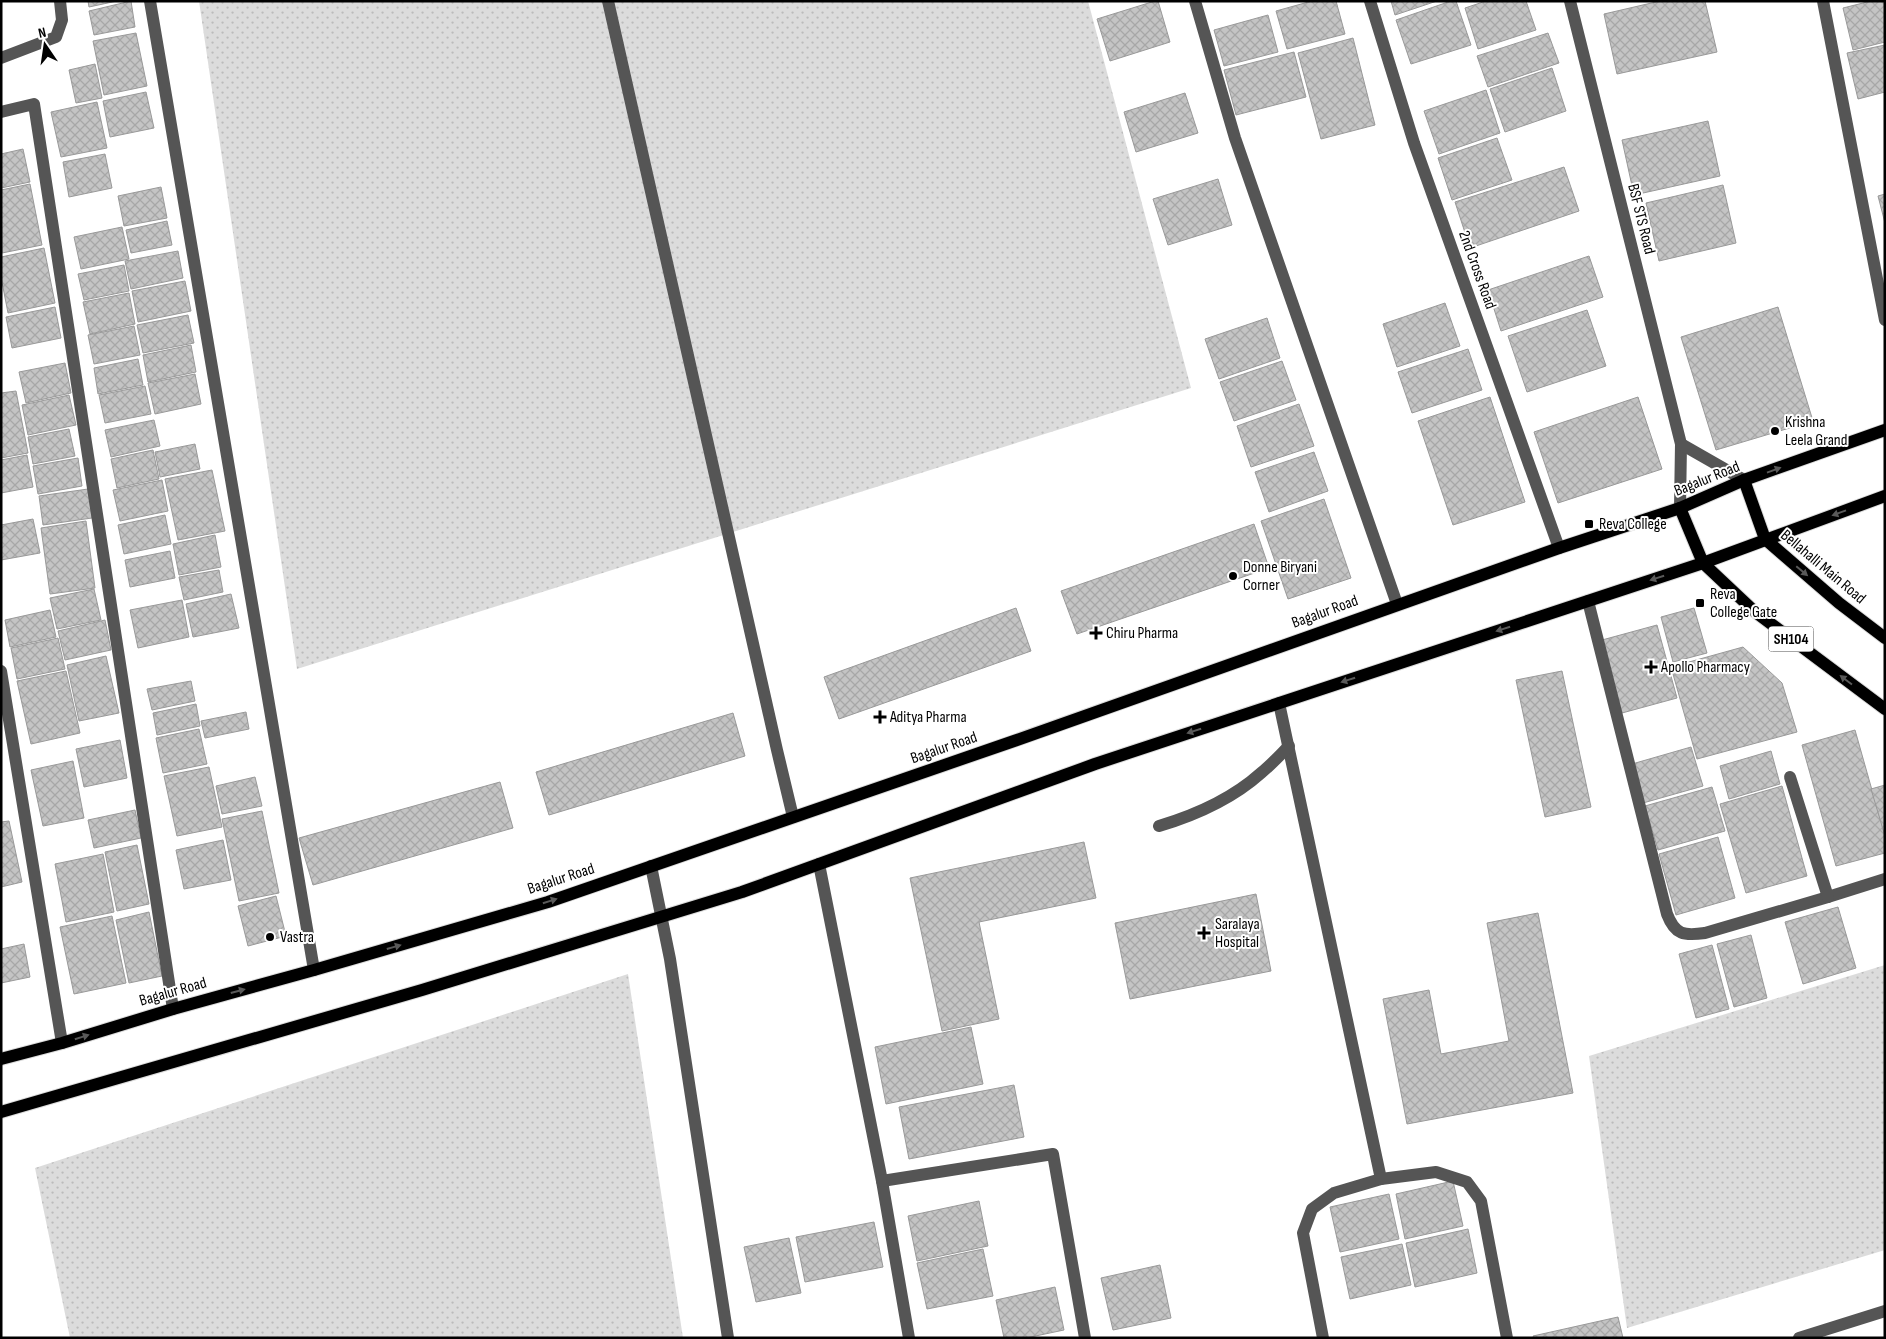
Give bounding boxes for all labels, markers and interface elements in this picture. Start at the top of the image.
north arrow [20,20,70,70]
text: N [37,24,48,42]
street label: BSF STS Road [1623,182,1659,256]
street label: 2nd Cross Road [1454,228,1500,312]
place label: Krishna Leela Grand [1785,413,1847,450]
marker: Krishna Leela Grand [1769,425,1781,437]
street label: Bagalur Road [1671,457,1743,501]
one-way arrow [1766,466,1781,473]
one-way arrow [1831,509,1846,517]
place label: Reva College [1599,515,1667,534]
marker: Reva College [1583,518,1595,530]
street label: Bellahalli Main Road [1777,526,1869,608]
place label: Donne Biryani Corner [1243,558,1317,595]
one-way arrow [1796,565,1808,576]
marker: Donne Biryani Corner [1227,570,1239,582]
one-way arrow [1649,575,1664,582]
place label: Reva College Gate [1710,585,1777,622]
street label: Bagalur Road [1289,591,1361,633]
marker: Reva College Gate [1694,597,1706,609]
place label: Chiru Pharma [1106,624,1178,643]
one-way arrow [1495,626,1510,633]
road number: SH104 [1768,626,1814,652]
marker: Chiru Pharma [1090,627,1102,639]
place label: Apollo Pharmacy [1660,658,1750,677]
marker: Apollo Pharmacy [1645,661,1657,673]
one-way arrow [1840,674,1853,685]
one-way arrow [1341,677,1356,684]
place label: Aditya Pharma [889,708,967,727]
marker: Aditya Pharma [874,711,886,723]
one-way arrow [1186,727,1201,735]
street label: Bagalur Road [908,728,980,768]
street label: Bagalur Road [525,859,597,899]
one-way arrow [543,896,558,904]
place label: Saralaya Hospital [1215,915,1260,952]
marker: Saralaya Hospital [1197,926,1211,940]
place label: Vastra [280,928,314,947]
marker: Vastra [264,931,276,943]
one-way arrow [387,942,402,950]
street label: Bagalur Road [137,973,209,1011]
one-way arrow [230,986,245,994]
one-way arrow [75,1032,90,1040]

